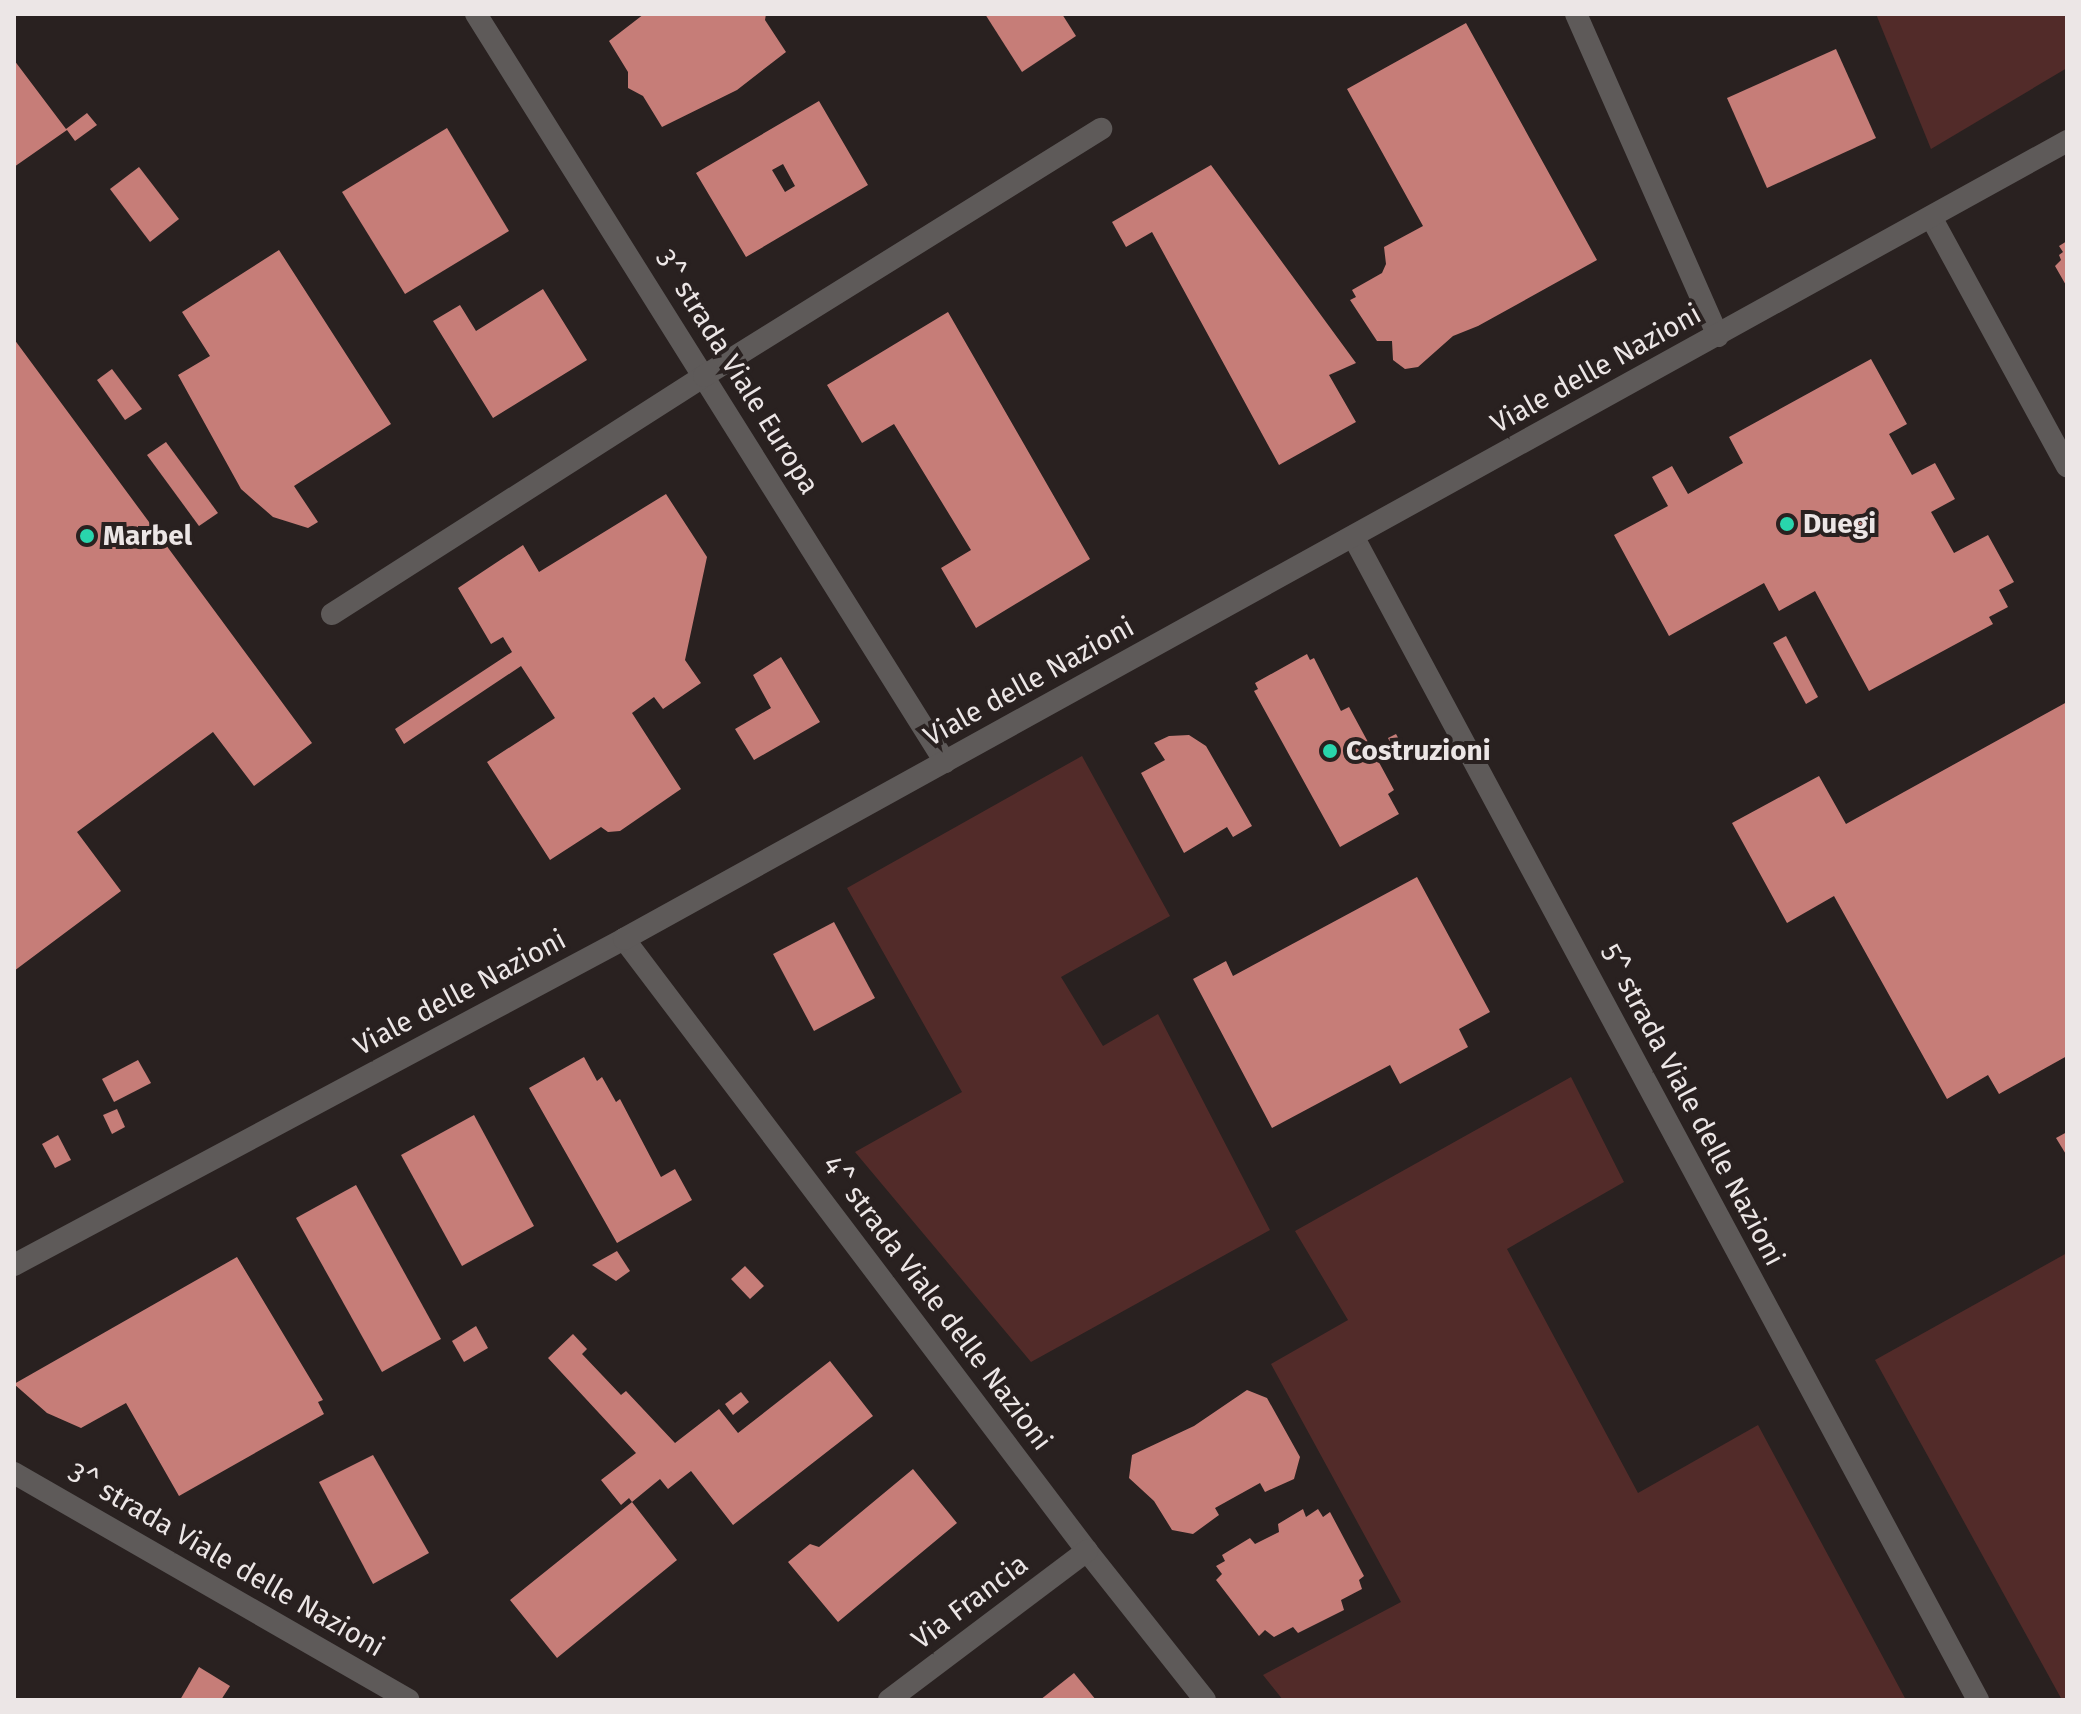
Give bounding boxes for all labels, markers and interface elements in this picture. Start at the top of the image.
street label: 3^ strada Viale Europa [648,243,826,501]
street label: Viale delle Nazioni [1485,297,1707,441]
place label: Duegi [1803,507,1876,541]
marker: Duegi [1778,515,1796,533]
place label: Marbel [103,519,192,553]
marker: Marbel [78,527,96,545]
street label: Viale delle Nazioni [918,610,1140,754]
place label: Costruzioni [1346,734,1491,768]
marker: Costruzioni [1321,742,1339,760]
street label: Viale delle Nazioni [348,923,572,1063]
street label: 5^ strada Viale delle Nazioni [1593,938,1791,1272]
street label: 4^ strada Viale delle Nazioni [815,1149,1059,1457]
street label: 3^ strada Viale delle Nazioni [62,1456,390,1664]
street label: Via Francia [905,1547,1035,1657]

